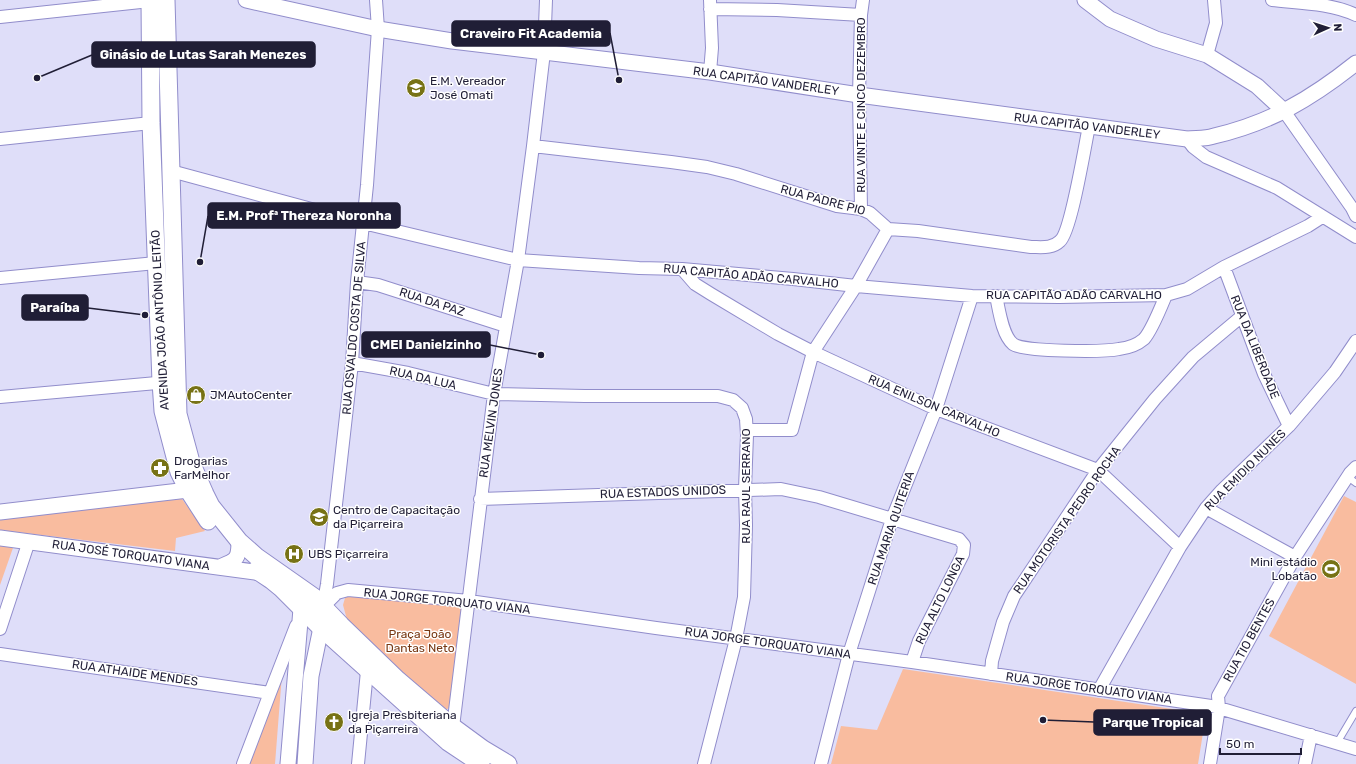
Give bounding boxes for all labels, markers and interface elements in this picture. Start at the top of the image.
north arrow [1308,8,1348,48]
street label: RUA VINTE E CINCO DEZEMBRO [854,17,868,193]
callout: Craveiro Fit Academia [452,21,610,46]
text: N [1331,23,1344,32]
text: Craveiro Fit Academia [460,26,602,41]
callout: Ginásio de Lutas Sarah Menezes [92,42,315,67]
text: Ginásio de Lutas Sarah Menezes [100,47,306,62]
street label: RUA CAPITÃO VANDERLEY [692,64,840,98]
place label: E.M. Vereador José Omati [430,74,506,102]
school or university icon: E.M. Vereador José Omati [405,77,427,99]
street label: RUA CAPITÃO VANDERLEY [1013,110,1161,142]
street label: RUA PADRE PIO [779,182,867,218]
callout: E.M. Profª Thereza Noronha [208,203,400,228]
text: E.M. Profª Thereza Noronha [216,208,392,223]
street label: AVENIDA JOÃO ANTÔNIO LEITÃO [148,229,172,411]
street label: RUA OSVALDO COSTA DE SILVA [339,241,369,415]
street label: RUA CAPITÃO ADÃO CARVALHO [663,261,839,291]
street label: RUA DA PAZ [397,285,467,319]
street label: RUA CAPITÃO ADÃO CARVALHO [986,288,1162,302]
street label: RUA DA LIBERDADE [1228,293,1282,401]
callout: Paraíba [22,295,88,320]
text: Paraíba [30,300,80,315]
callout: CMEI Danielzinho [362,332,490,357]
text: CMEI Danielzinho [370,337,482,352]
street label: RUA DA LUA [388,363,458,393]
street label: RUA MELVIN JONES [476,367,506,479]
street label: RUA ENILSON CARVALHO [866,372,1002,440]
shop icon: JMAutoCenter [185,384,207,406]
place label: JMAutoCenter [210,388,292,402]
street label: RUA EMIDIO NUNES [1201,426,1289,514]
street label: RUA RAUL SERRANO [739,428,753,544]
street label: RUA MOTORISTA PEDRO ROCHA [1010,443,1124,597]
place label: Drogarias FarMelhor [174,454,230,482]
pharmacy icon: Drogarias FarMelhor [149,457,171,479]
street label: RUA MARIA QUITERIA [865,469,917,587]
street label: RUA ESTADOS UNIDOS [600,483,726,501]
place label: Centro de Capacitação da Piçarreira [333,503,460,531]
school or university icon: Centro de Capacitação da Piçarreira [308,506,330,528]
street label: RUA JOSÉ TORQUATO VIANA [51,537,211,573]
hospital icon: UBS Piçarreira [283,543,305,565]
place label: UBS Piçarreira [308,547,388,561]
street label: RUA ALTO LONGA [912,553,968,647]
place label: Mini estádio Lobatão [1250,555,1317,583]
sports icon: Mini estádio Lobatão [1320,558,1342,580]
street label: RUA JORGE TORQUATO VIANA [363,585,531,617]
street label: RUA TIO BENTES [1220,596,1278,684]
street label: RUA JORGE TORQUATO VIANA [684,624,852,662]
park label: Praça João Dantas Neto [385,627,455,655]
street label: RUA ATHAIDE MENDES [71,657,199,689]
street label: RUA JORGE TORQUATO VIANA [1005,669,1173,707]
place label: Igreja Presbiteriana da Piçarreira [348,708,457,736]
callout: Parque Tropical [1094,710,1211,735]
church icon: Igreja Presbiteriana da Piçarreira [323,711,345,733]
text: Parque Tropical [1102,715,1204,730]
scale bar [1220,730,1301,756]
text: 50 m [1226,737,1254,751]

